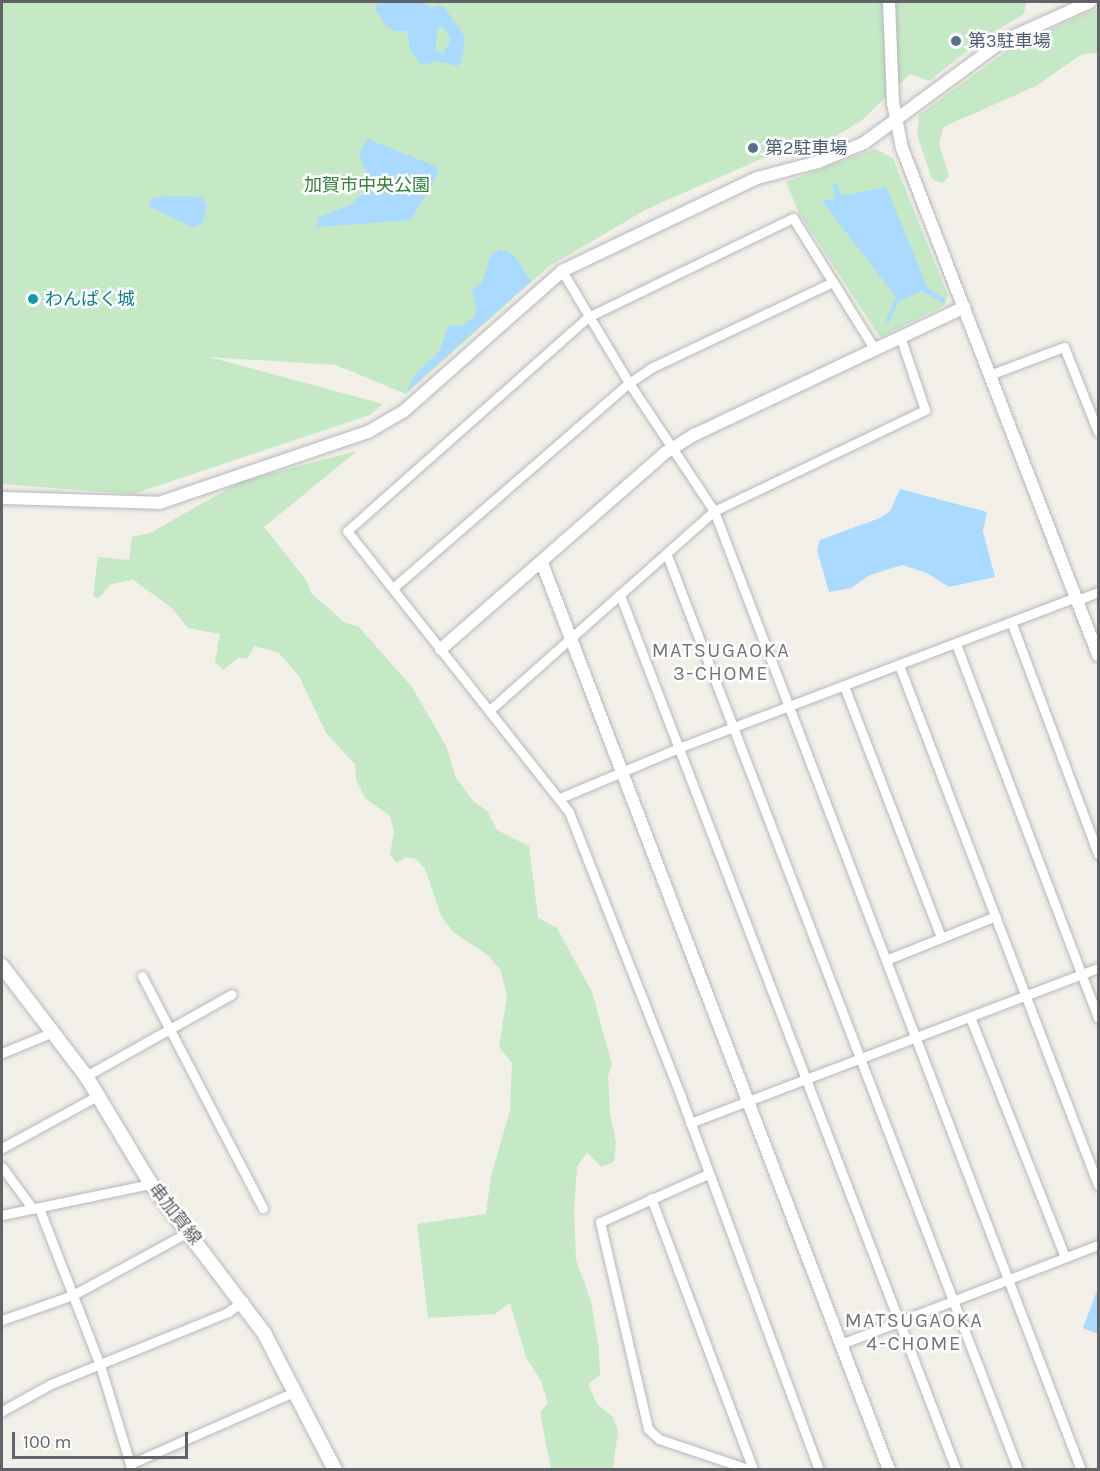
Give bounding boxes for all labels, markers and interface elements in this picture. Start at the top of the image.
place label: 第3駐車場 [968,30,1051,52]
marker: 第3駐車場 [949,34,963,48]
place label: 第2駐車場 [765,137,847,159]
marker: 第2駐車場 [746,141,760,155]
park label: 加賀市中央公園 [304,174,430,196]
place label: わんぱく城 [45,288,135,310]
marker: わんぱく城 [26,292,40,306]
district label: MATSUGAOKA 3-CHOME [652,639,790,686]
street label: 串加賀線 [144,1179,206,1249]
district label: MATSUGAOKA 4-CHOME [845,1309,983,1356]
scale bar [15,1420,190,1458]
text: 100 m [23,1431,71,1453]

